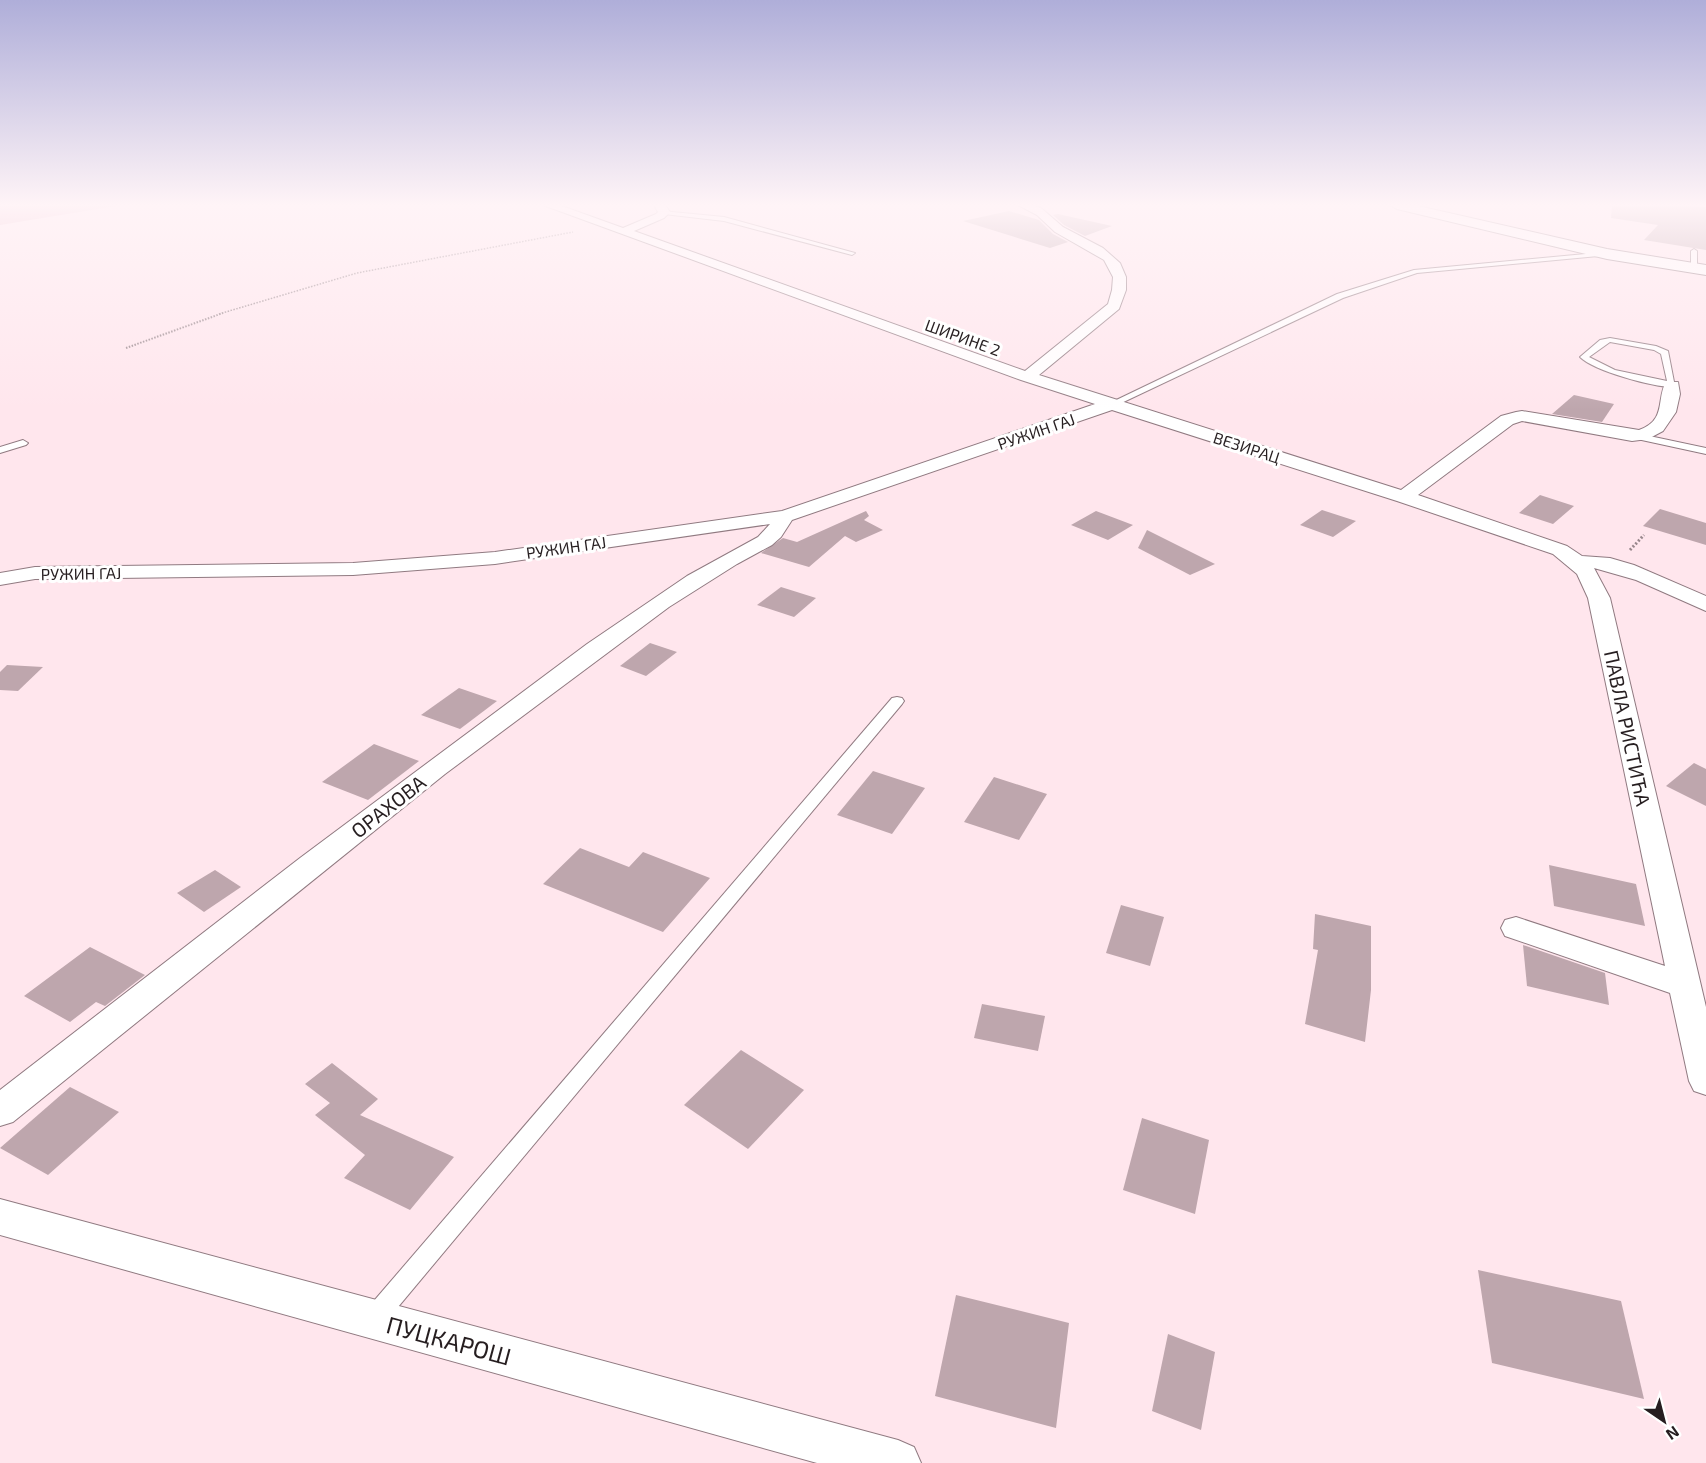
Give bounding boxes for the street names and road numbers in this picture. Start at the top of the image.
street label: ШИРИНЕ 2 [923,315,1003,359]
street label: РУЖИН ГАЈ [995,409,1077,453]
street label: ВЕЗИРАЦ [1211,427,1283,467]
street label: РУЖИН ГАЈ [525,532,607,562]
street label: РУЖИН ГАЈ [40,563,122,583]
street label: ПАВЛА РИСТИЋА [1600,648,1656,809]
street label: ОРАХОВА [346,769,430,842]
street label: ПУЦКАРОШ [383,1309,515,1371]

